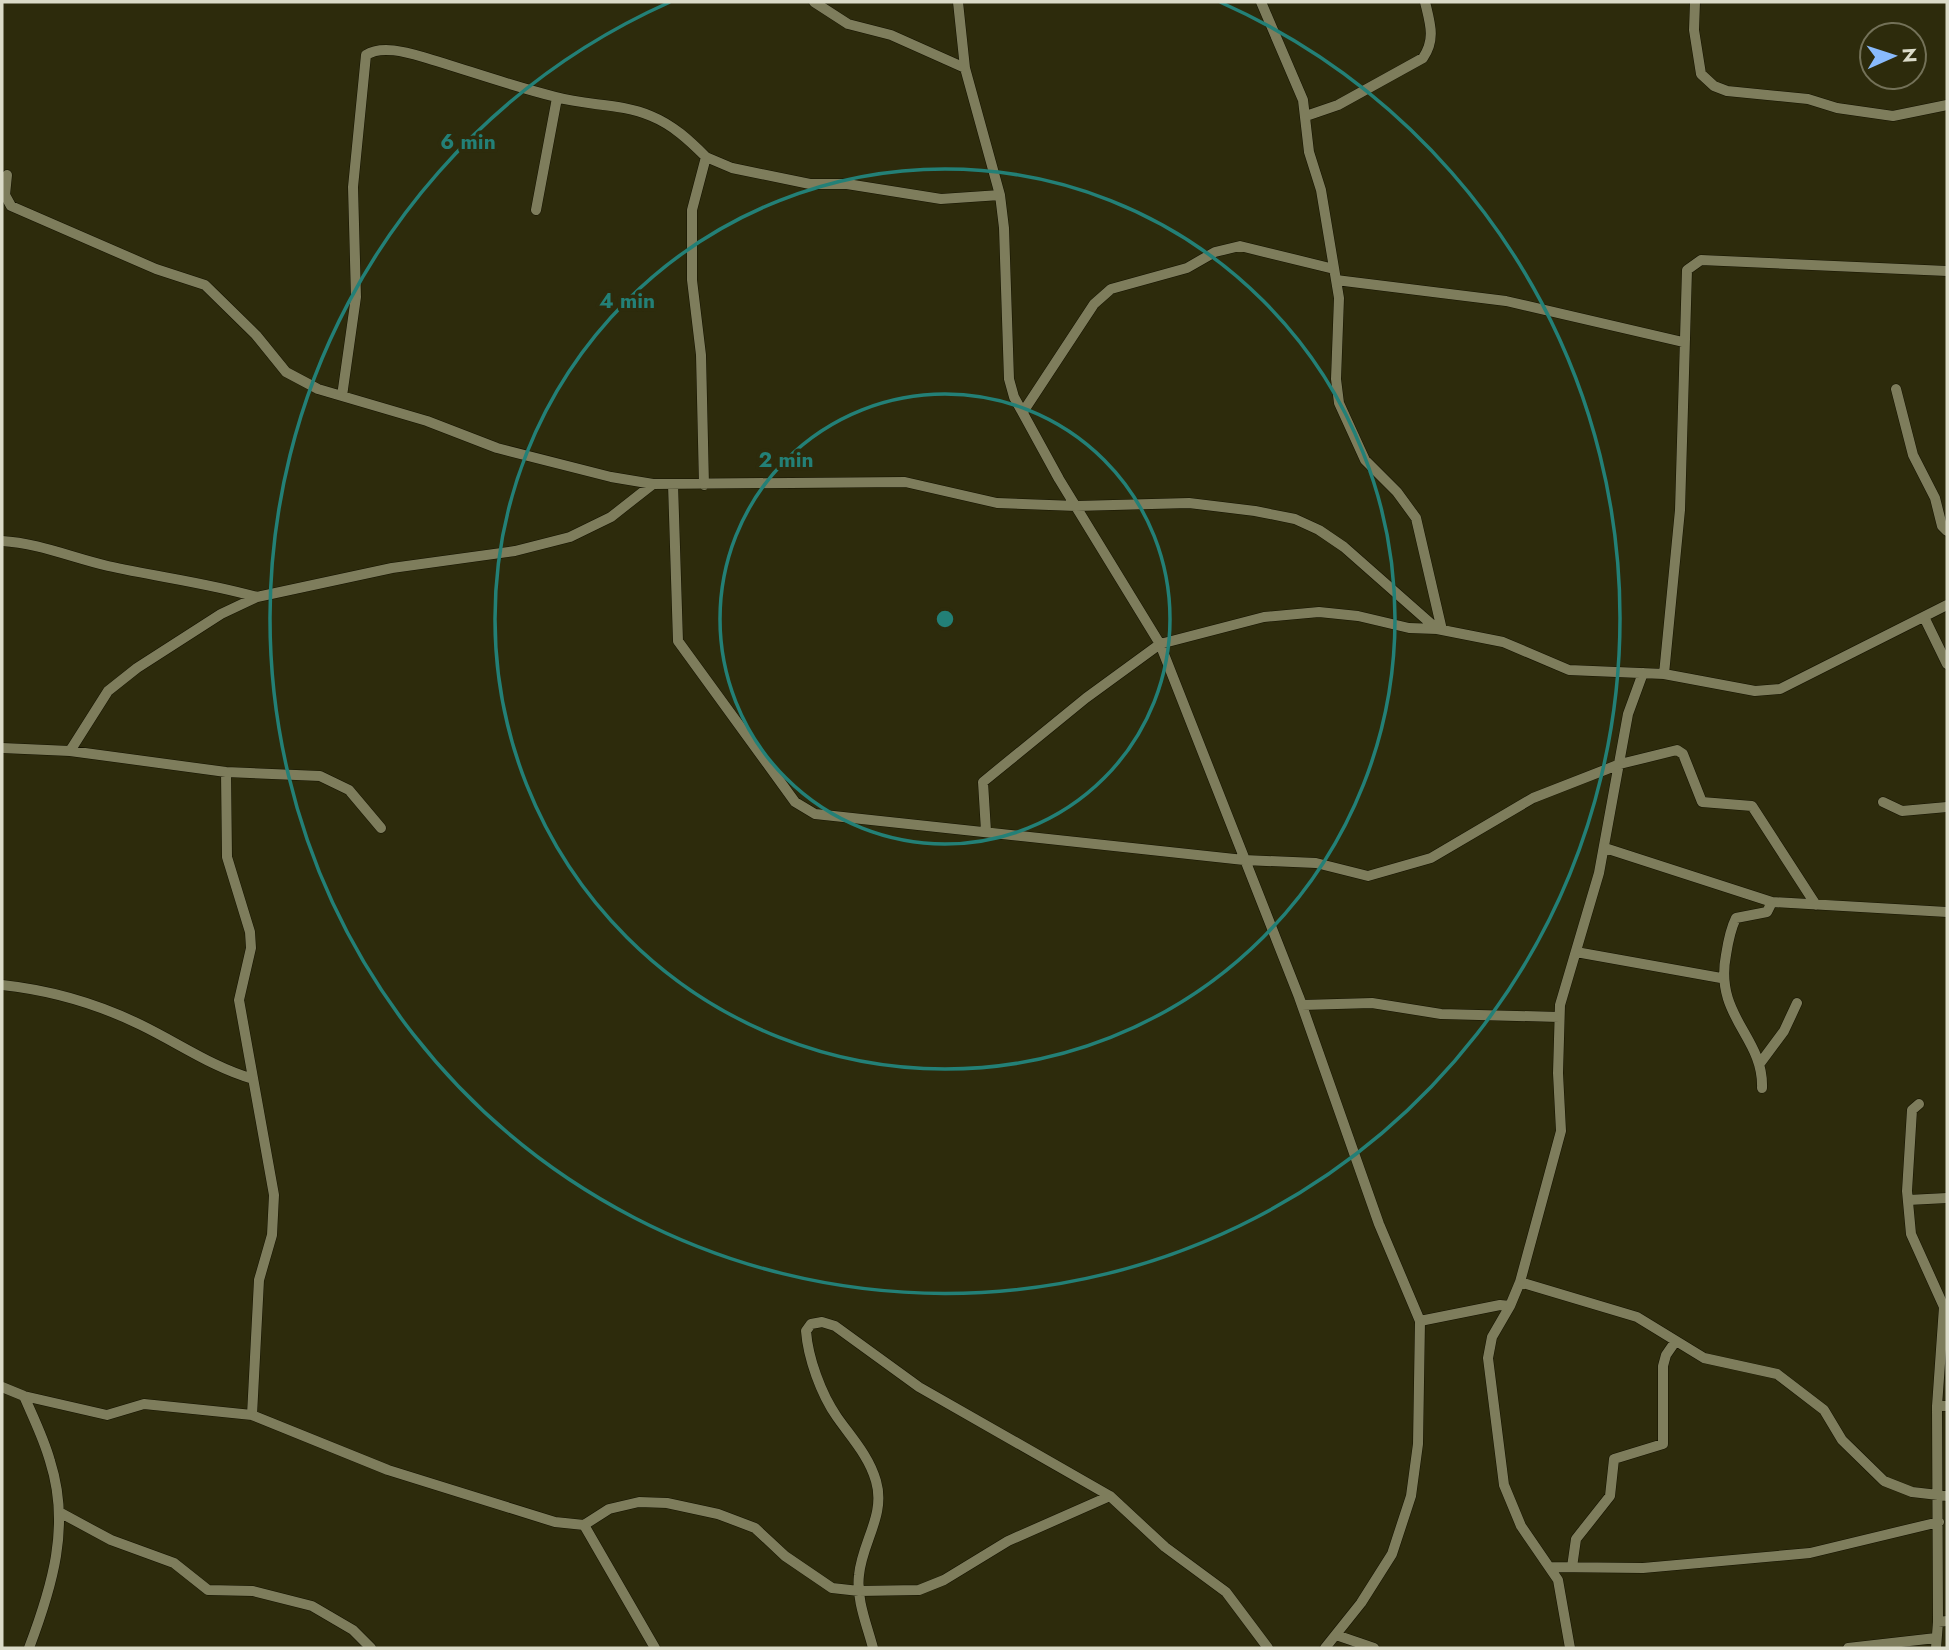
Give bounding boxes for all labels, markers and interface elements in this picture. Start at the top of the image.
north arrow [1858,21,1928,91]
text: N [1896,47,1923,63]
text: 6 min [440,127,496,157]
text: 4 min [599,286,655,316]
text: 2 min [758,445,814,475]
centre of rings [933,607,957,631]

